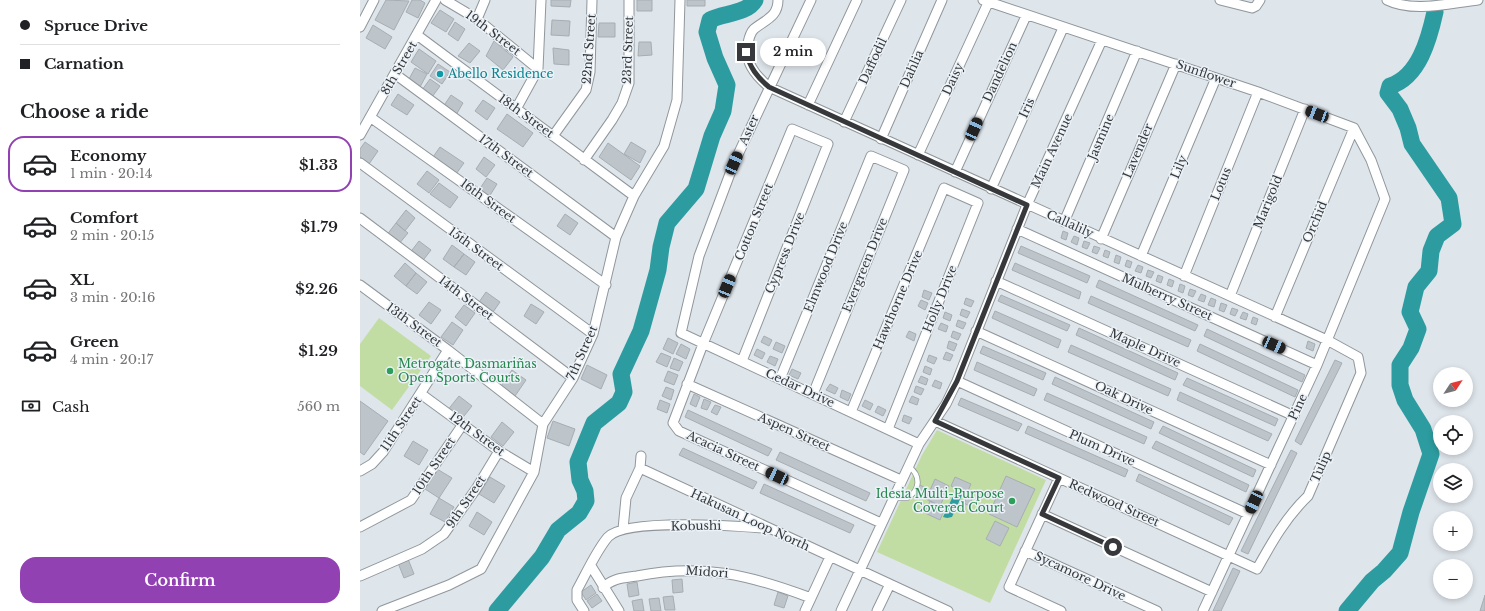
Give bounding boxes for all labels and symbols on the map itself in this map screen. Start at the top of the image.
street label: 19th Street [463,7,524,59]
street label: 22nd Street [579,13,598,85]
street label: 23rd Street [619,15,636,84]
street label: Daffodil [855,35,890,86]
street label: 8th Street [377,38,420,97]
callout: 2 min [760,38,826,66]
street label: Dandelion [979,39,1020,104]
route end [737,43,755,61]
street label: Dahlia [897,47,927,90]
street label: Sunflower [1174,56,1238,91]
street label: Daisy [939,60,967,97]
place label: Abello Residence [447,66,554,81]
marker: Abello Residence [435,69,445,79]
street label: 18th Street [496,90,557,141]
street label: Iris [1016,95,1038,120]
car [1304,104,1330,124]
street label: Main Avenue [1028,111,1075,191]
street label: Jasmine [1083,111,1117,164]
street label: Aster [735,112,762,148]
car [964,116,984,142]
street label: Lavender [1119,121,1156,180]
street label: 17th Street [476,131,537,181]
car [724,150,744,176]
street label: Lily [1167,152,1190,181]
street label: Lotus [1207,165,1234,203]
street label: Marigold [1250,173,1285,231]
street label: 16th Street [457,175,520,226]
street label: Cotton Street [731,180,776,263]
street label: Orchid [1299,199,1330,245]
street label: Callalily [1044,206,1096,241]
street label: Cypress Drive [761,210,808,296]
street label: Evergreen Drive [839,215,890,314]
street label: Elmwood Drive [800,219,851,315]
street label: 15th Street [446,224,507,274]
street label: Hawthorne Drive [870,248,925,352]
street label: Holly Drive [919,263,960,335]
street label: Mulberry Street [1119,270,1215,323]
street label: 14th Street [436,272,497,323]
car [717,273,737,299]
street label: 13th Street [384,299,445,350]
street label: 7th Street [563,323,600,383]
street label: Maple Drive [1107,325,1183,370]
car [1261,335,1287,355]
place label: Metrogate Dasmariñas Open Sports Courts [398,356,537,385]
street label: Cedar Drive [763,365,837,410]
marker: Metrogate Dasmariñas Open Sports Courts [385,366,395,376]
north arrow [1433,367,1473,407]
street label: Oak Drive [1093,377,1156,418]
street label: Pine [1285,391,1310,422]
street label: 11th Street [377,393,425,454]
street label: 12th Street [447,408,508,459]
street label: Aspen Street [755,409,833,454]
street label: Plum Drive [1067,426,1138,469]
street label: Acacia Street [683,427,762,474]
street label: 10th Street [409,434,459,497]
street label: Tulip [1307,449,1334,485]
car [764,465,790,487]
street label: 9th Street [443,472,489,531]
street label: Redwood Street [1067,476,1162,529]
street label: Hakusan Loop North [688,485,812,554]
place label: Idesia Multi-Purpose Covered Court [876,486,1004,515]
car [1243,489,1265,515]
marker: Idesia Multi-Purpose Covered Court [1007,496,1017,506]
street label: Kobushi [671,518,721,533]
route start [1104,538,1122,556]
street label: Sycamore Drive [1032,548,1128,603]
street label: Midori [685,563,729,580]

